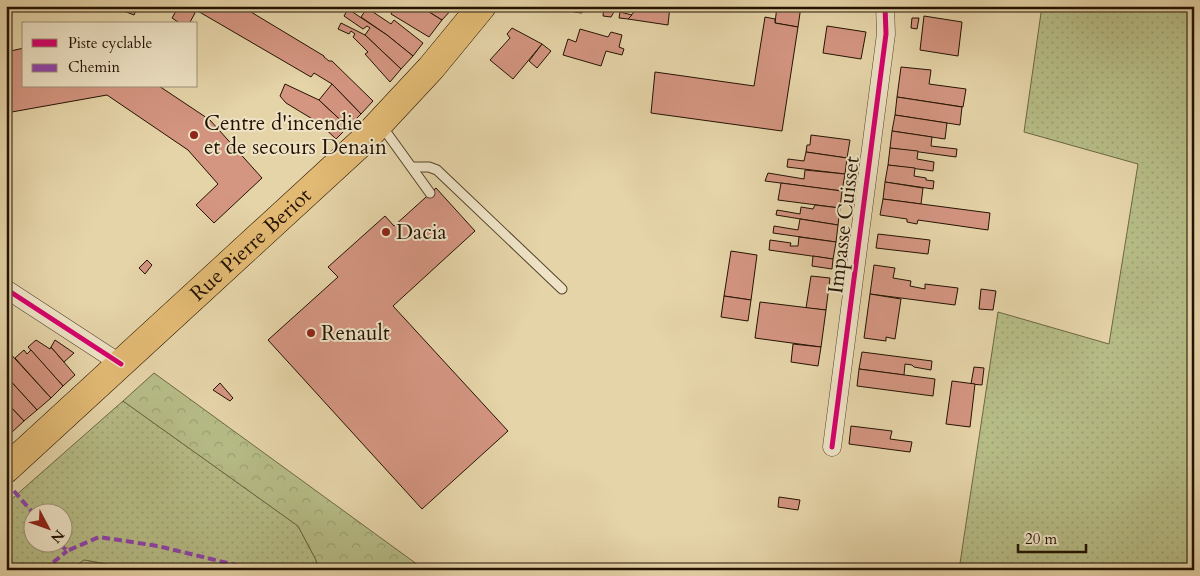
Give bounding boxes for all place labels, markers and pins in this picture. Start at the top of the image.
place label: Centre d'incendie et de secours Denain [204,109,387,162]
marker: Centre d'incendie et de secours Denain [188,129,200,141]
place label: Dacia [396,218,447,247]
marker: Dacia [380,226,392,238]
place label: Renault [321,319,390,348]
marker: Renault [305,327,317,339]

